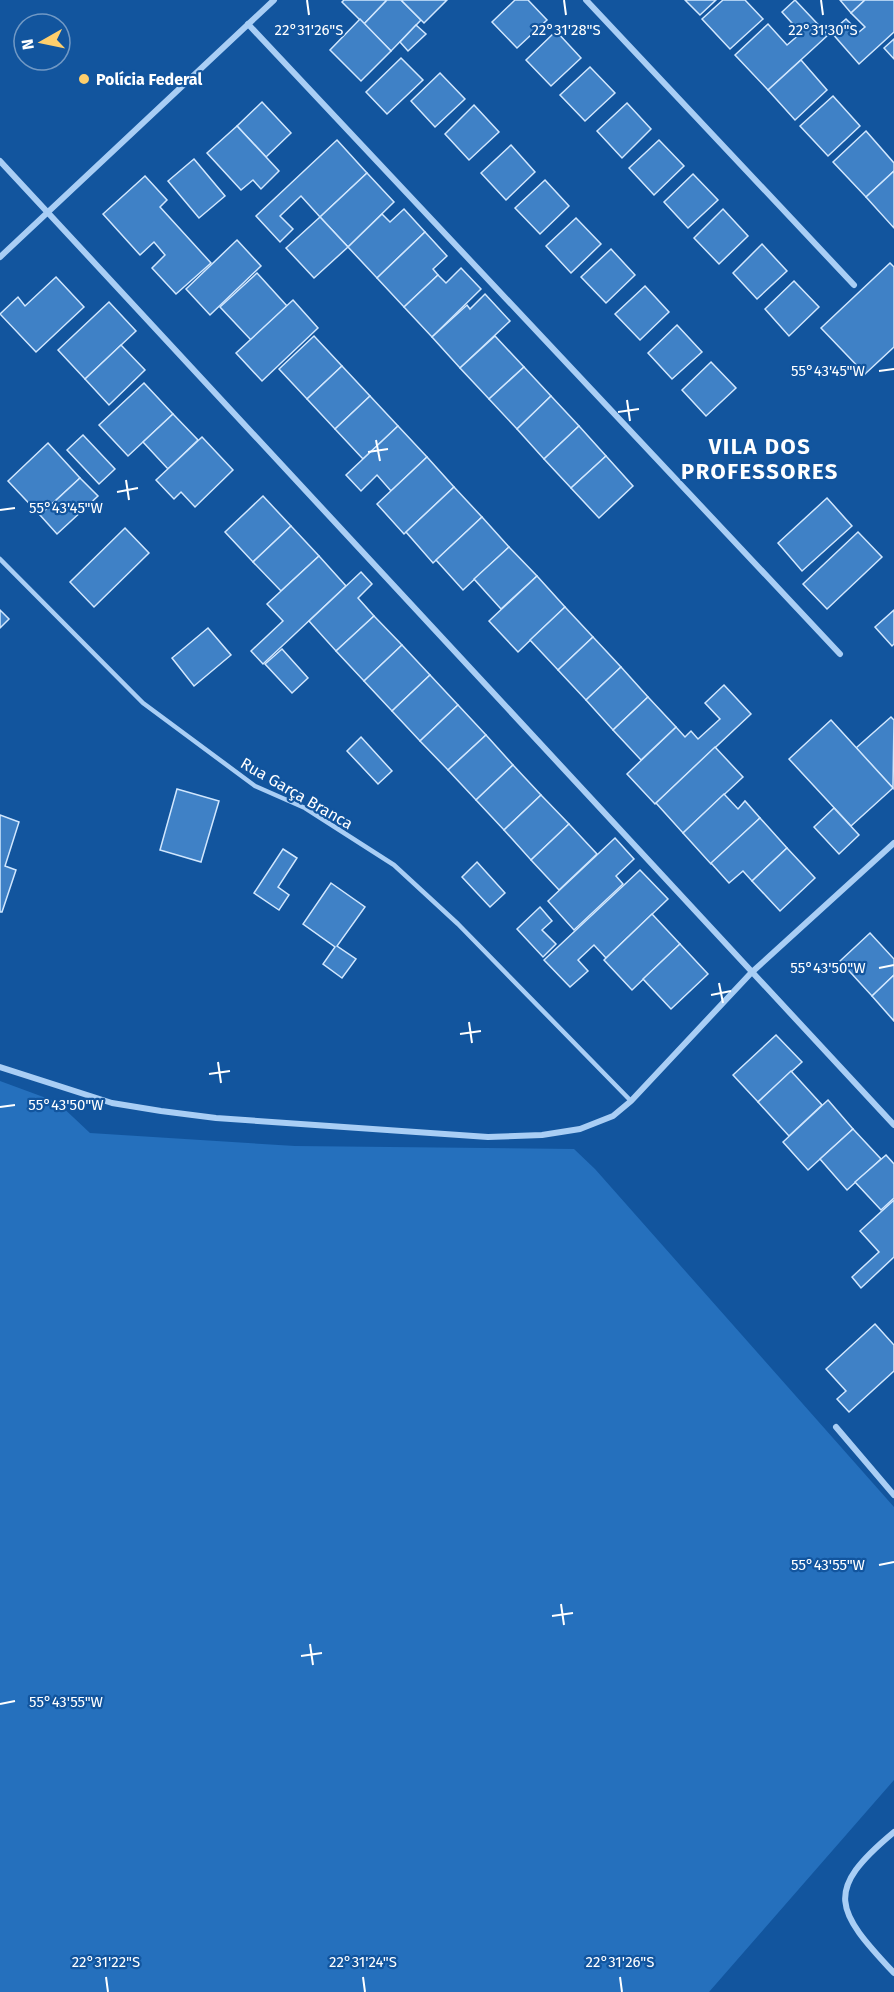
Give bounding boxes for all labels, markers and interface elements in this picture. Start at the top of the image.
north arrow [12,12,72,72]
text: 22°31'26"S [275,21,343,39]
text: 22°31'28"S [531,21,601,39]
text: 22°31'30"S [788,21,858,39]
text: N [17,38,38,51]
place label: Polícia Federal [96,70,202,89]
marker: Polícia Federal [77,72,91,86]
text: 55°43'45"W [791,362,866,380]
district label: VILA DOS PROFESSORES [681,433,839,485]
text: 55°43'45"W [29,499,104,517]
street label: Rua Garça Branca [237,754,356,834]
text: 55°43'50"W [790,959,866,977]
text: 55°43'50"W [28,1096,104,1114]
text: 55°43'55"W [791,1556,866,1574]
text: 55°43'55"W [29,1693,104,1711]
text: 22°31'22"S [72,1953,140,1971]
text: 22°31'24"S [329,1953,397,1971]
text: 22°31'26"S [586,1953,654,1971]

